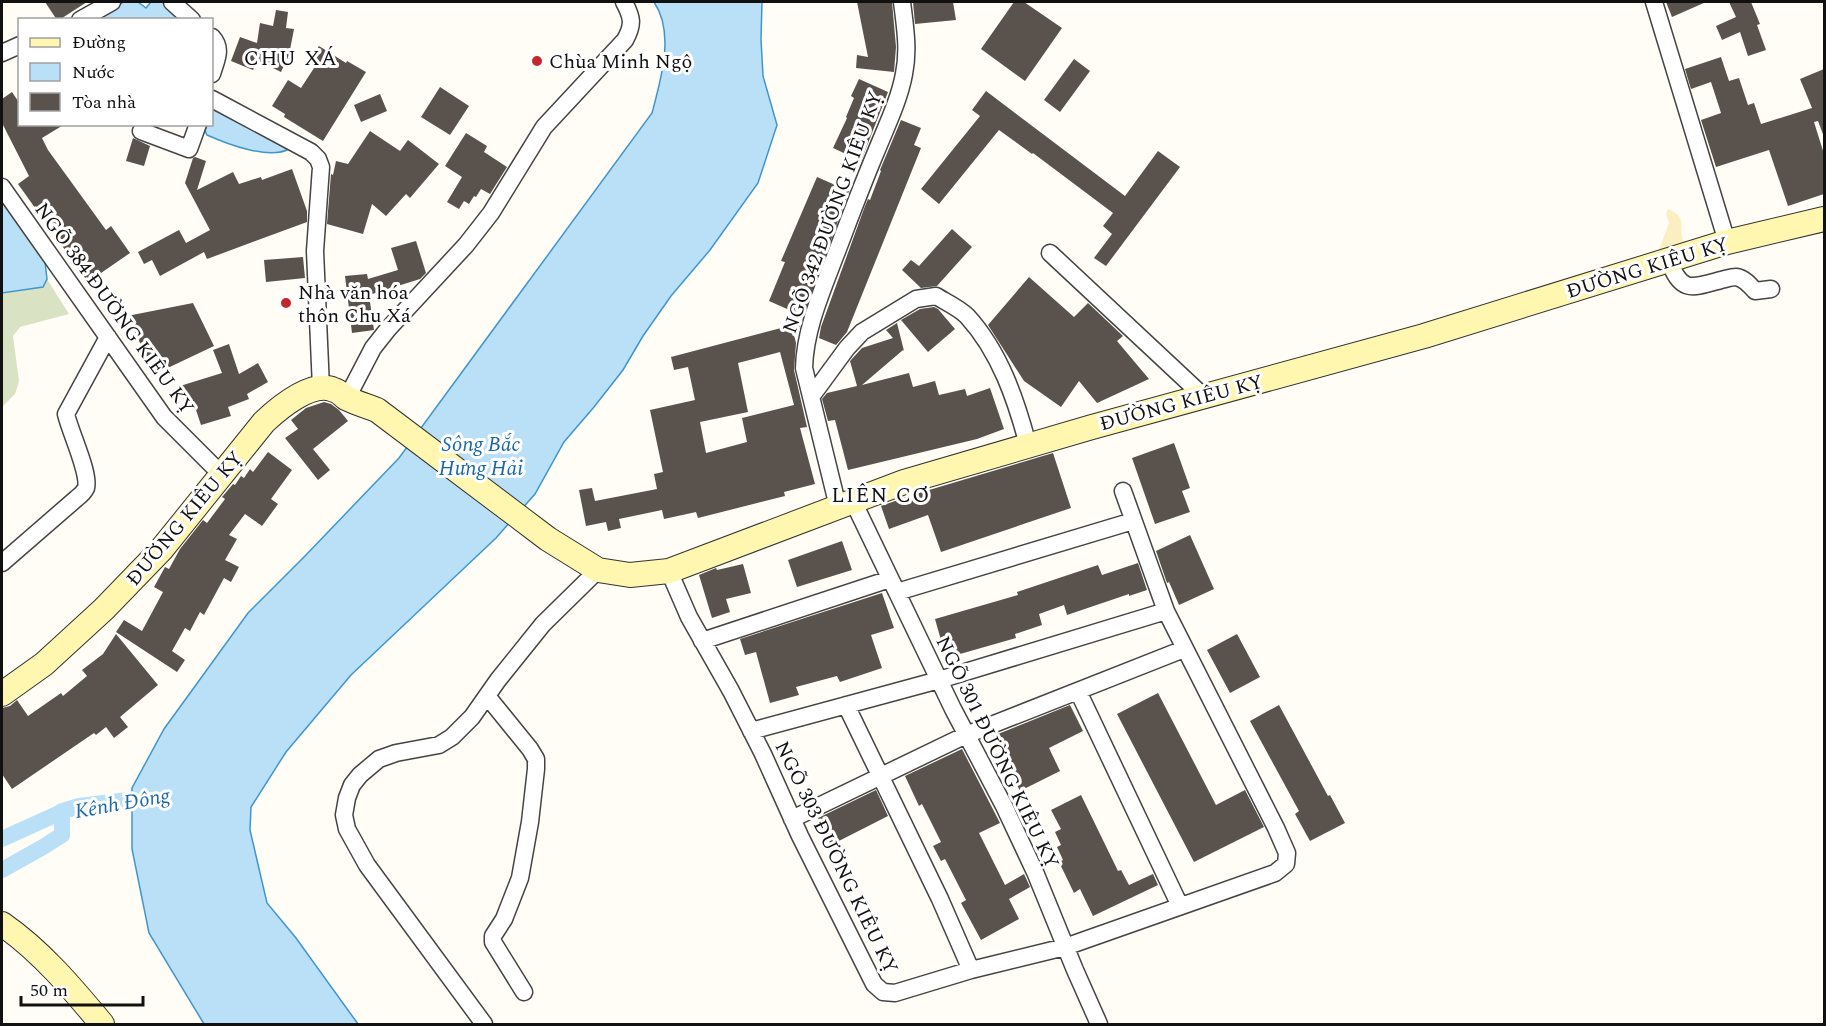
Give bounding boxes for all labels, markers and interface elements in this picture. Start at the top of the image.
legend [18,18,213,126]
text: Đường [72,29,126,56]
district label: CHU XÁ [244,43,338,75]
place label: Chùa Minh Ngộ [549,47,692,77]
marker: Chùa Minh Ngộ [530,54,544,68]
text: Nước [72,59,115,86]
street label: NGÕ 342 ĐƯỜNG KIÊU KỴ [775,87,891,338]
text: Tòa nhà [72,89,136,116]
street label: NGÕ 384 ĐƯỜNG KIÊU KỴ [27,196,201,421]
street label: ĐƯỜNG KIÊU KỴ [1563,229,1732,307]
place label: Nhà văn hóa thôn Chu Xá [298,278,411,331]
marker: Nhà văn hóa thôn Chu Xá [279,296,293,310]
street label: ĐƯỜNG KIÊU KỴ [1096,367,1266,439]
water label: Sông Bắc Hưng Hải [439,429,523,485]
street label: ĐƯỜNG KIÊU KỴ [119,445,250,593]
district label: LIÊN CƠ [831,480,931,512]
street label: NGÕ 301 ĐƯỜNG KIÊU KỴ [928,631,1067,874]
street label: NGÕ 303 ĐƯỜNG KIÊU KỴ [767,736,906,979]
water label: Kênh Đông [72,780,173,828]
scale bar [21,969,142,1007]
text: 50 m [30,977,68,1004]

